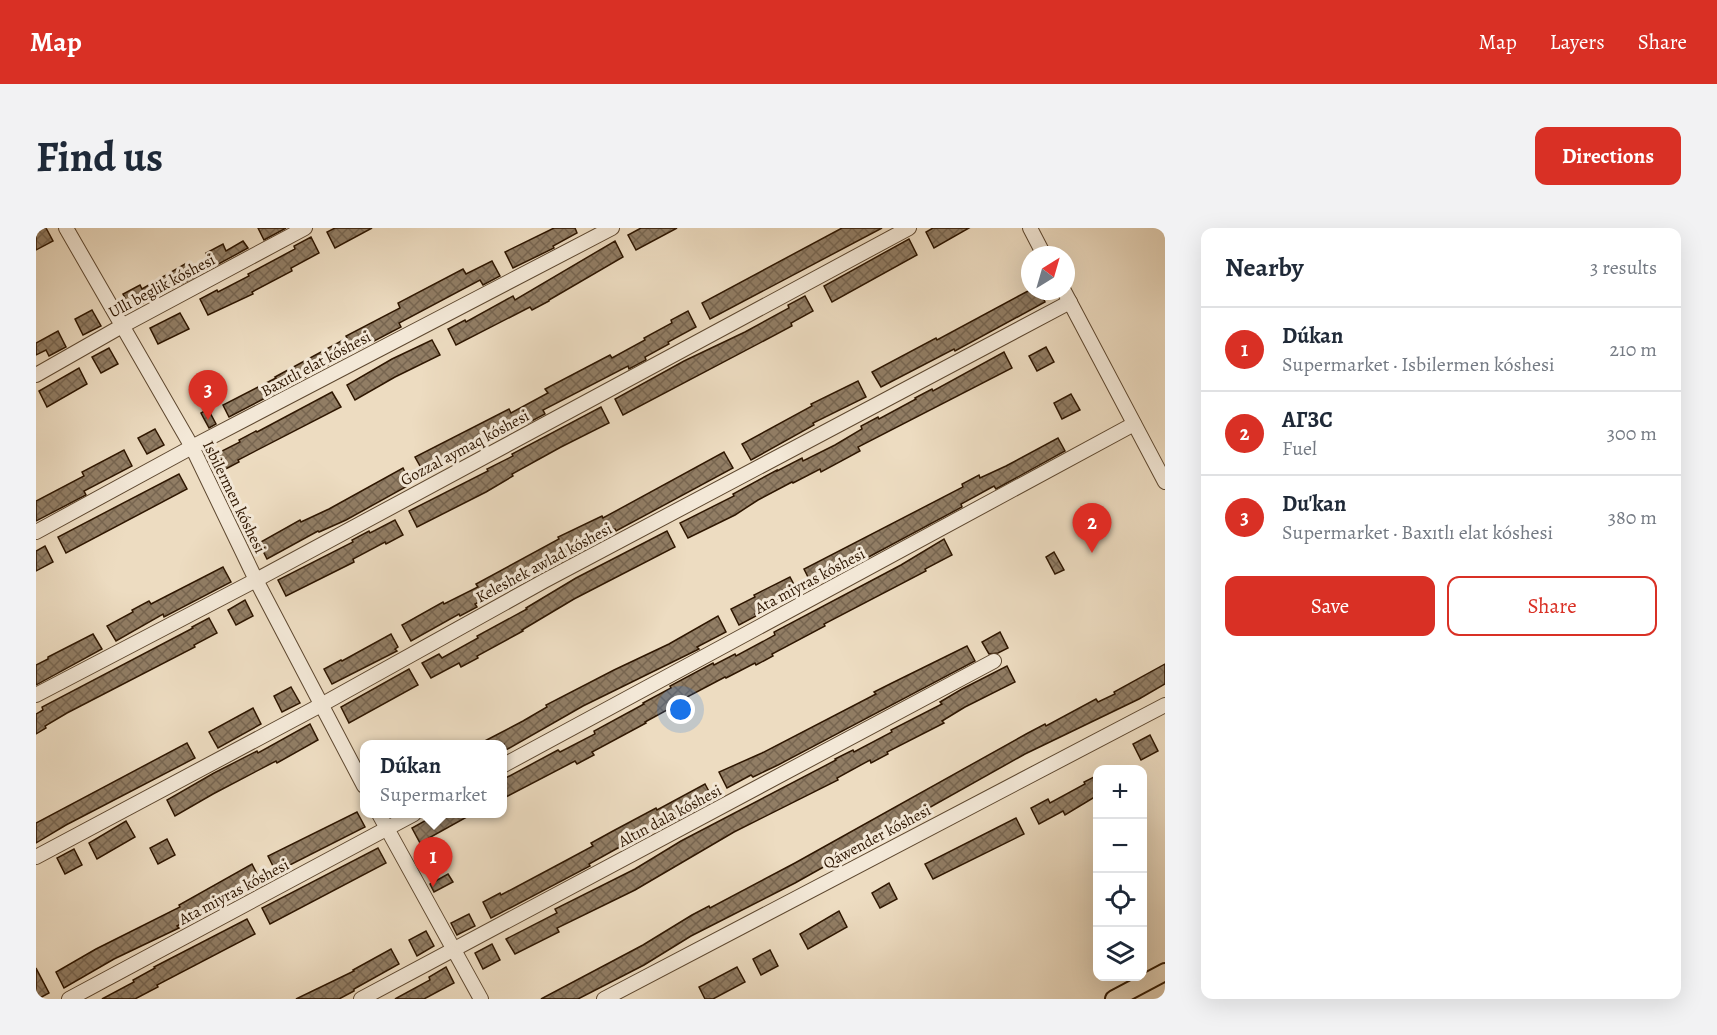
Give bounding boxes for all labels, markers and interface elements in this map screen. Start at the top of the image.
text: Map [30,23,82,61]
text: Map [1478,28,1517,56]
text: Layers [1550,28,1605,56]
text: Share [1638,28,1687,56]
button: Directions [1535,127,1681,185]
text: Find us [36,128,163,185]
north arrow [1021,246,1075,300]
street label: Ullı beglik kóshesi [105,249,219,323]
text: Nearby [1225,250,1304,285]
text: 3 results [1590,254,1657,281]
text: Dúkan [1282,321,1343,351]
street label: Baxıtlı elat kóshesi [257,326,375,402]
text: 1 [1241,336,1248,363]
text: 210 m [1609,336,1657,363]
text: Supermarket · Isbilermen kóshesi [1282,351,1555,378]
pin: 3 [188,370,228,420]
street label: Gozzal aymaq kóshesi [397,405,533,491]
text: АГЗС [1282,405,1333,435]
text: 2 [1240,420,1249,447]
text: 300 m [1607,420,1657,447]
text: Fuel [1282,435,1317,462]
street label: Isbilermen kóshesi [197,437,271,557]
text: Du'kan [1282,489,1346,519]
pin: 2 [1072,504,1112,553]
text: 3 [1240,504,1249,531]
text: 380 m [1608,504,1657,531]
street label: Keleshek awlad kóshesi [472,518,616,608]
text: Supermarket · Baxıtlı elat kóshesi [1282,519,1553,546]
street label: Ata miyras kóshesi [750,543,869,620]
button: Save [1225,576,1435,636]
button: Share [1447,576,1657,636]
your location [666,695,695,724]
popup [360,740,507,818]
text: Dúkan [380,751,441,781]
map controls [1093,765,1147,981]
button: + [1093,765,1147,819]
street label: Altın dala kóshesi [614,780,725,853]
text: Supermarket [380,781,487,808]
street label: Qáwender kóshesi [819,799,935,875]
button: − [1093,819,1147,873]
pin: 1 [414,838,452,887]
street label: Ata miyras kóshesi [174,854,293,931]
button: locate [1093,873,1147,927]
button: layers [1093,927,1147,981]

